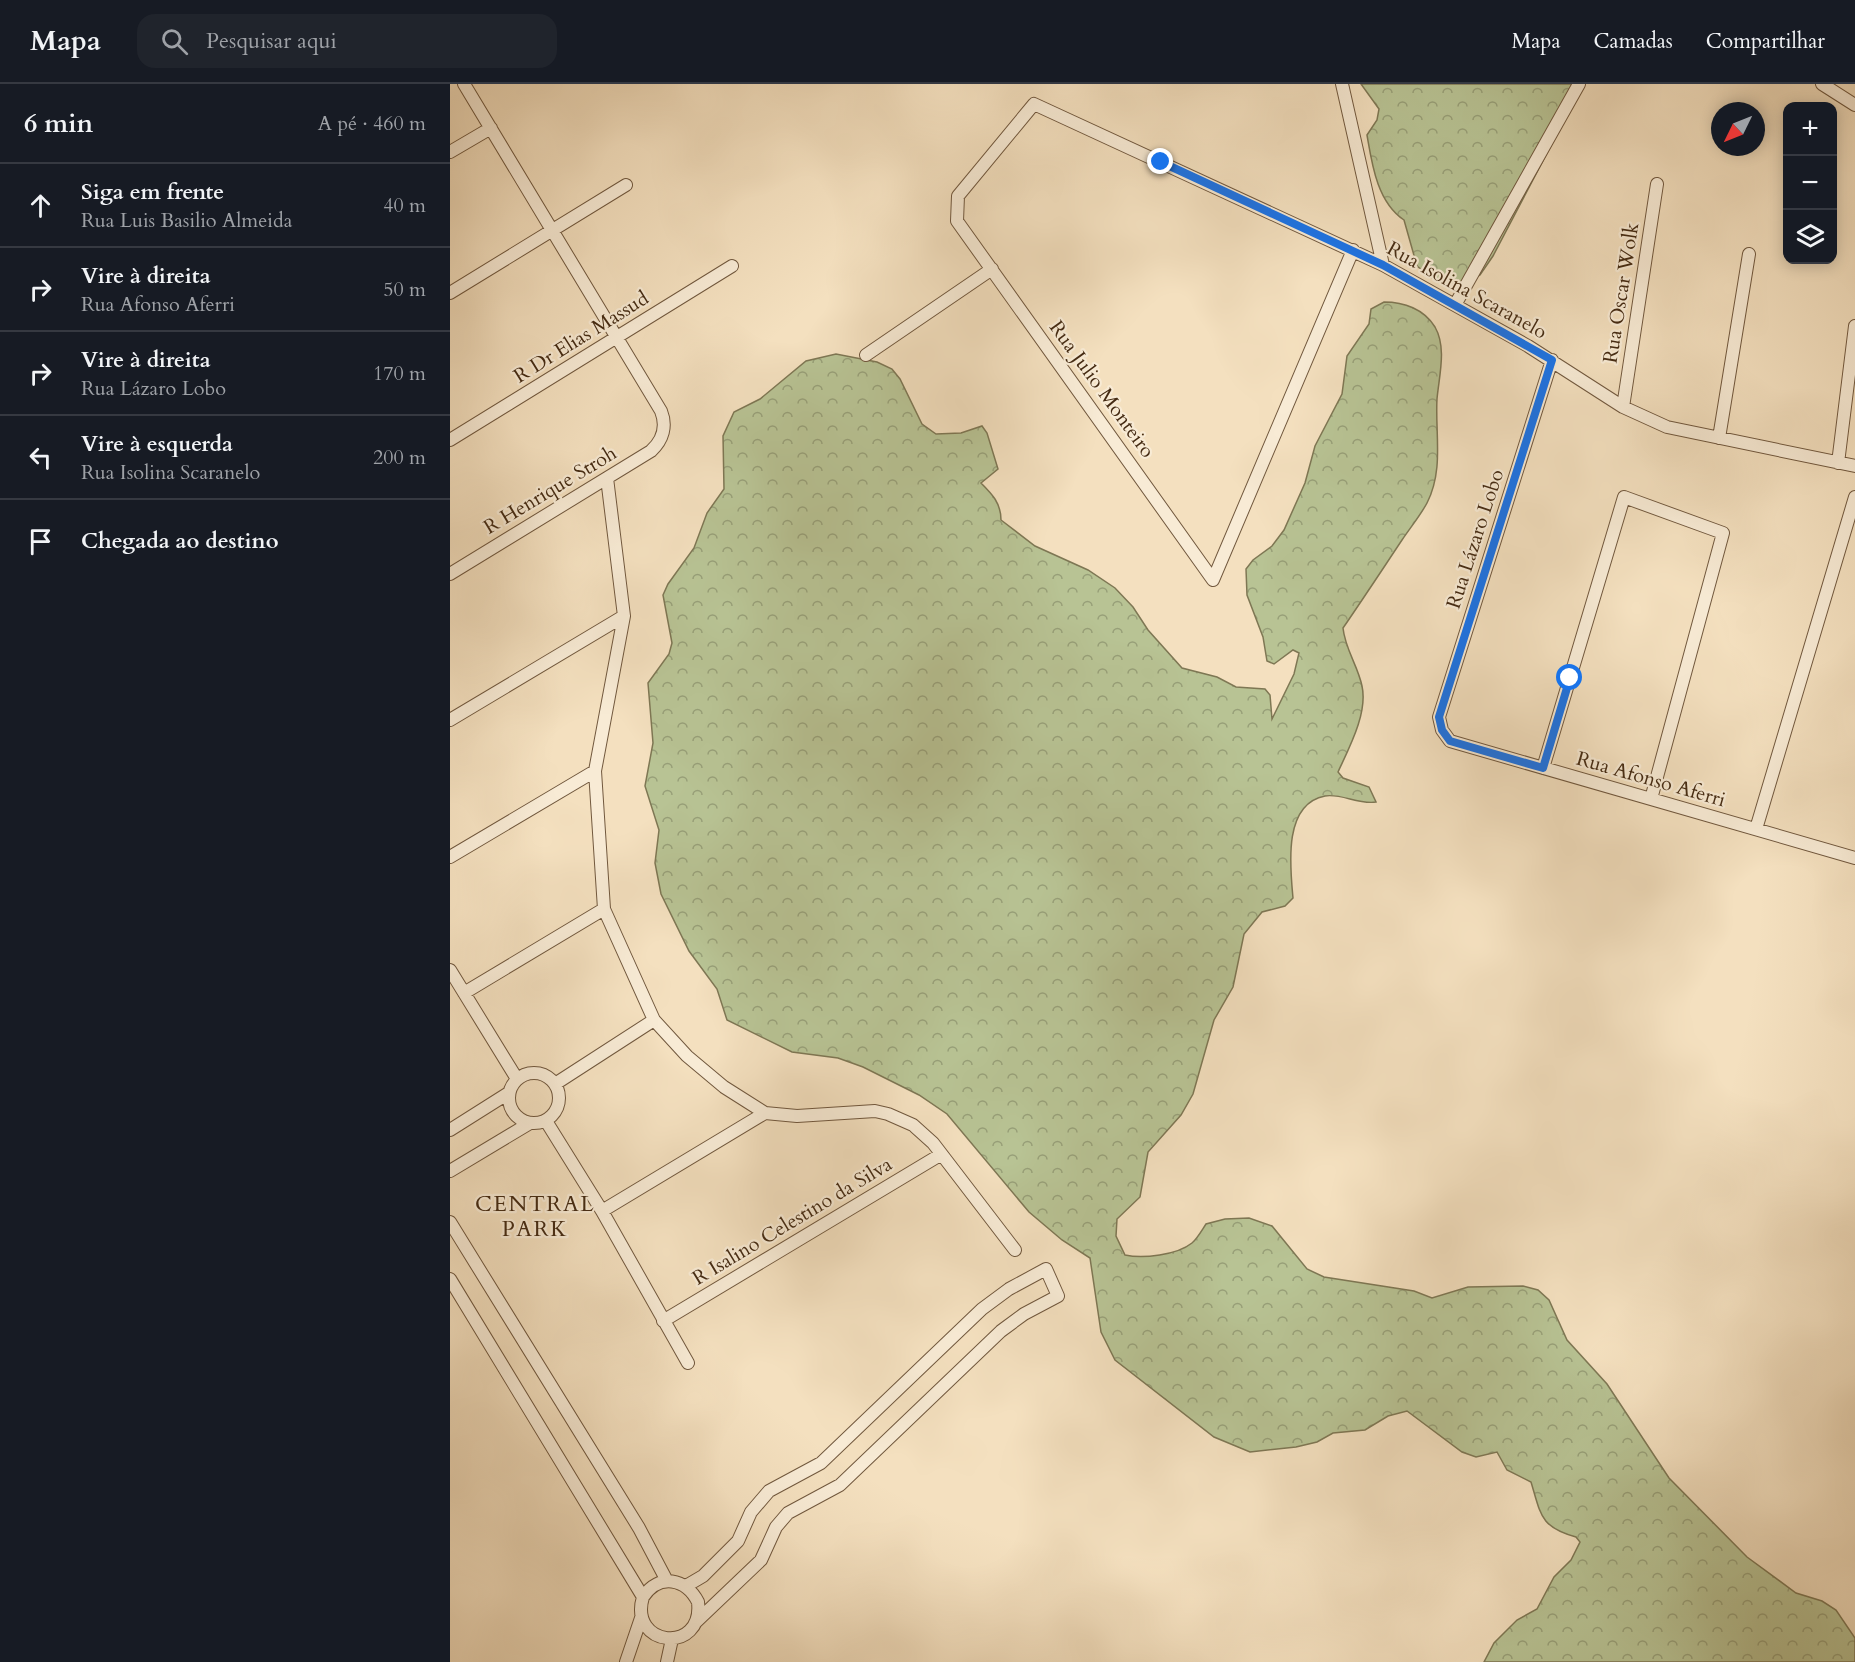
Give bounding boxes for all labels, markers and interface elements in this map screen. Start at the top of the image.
search box [137,14,557,68]
text: Mapa [30,22,101,60]
icon: search [158,25,191,58]
text: Pesquisar aqui [206,26,337,56]
text: Mapa [1511,27,1561,56]
text: Camadas [1594,27,1673,56]
text: Compartilhar [1706,27,1825,56]
north arrow [1711,102,1765,156]
map controls [1783,102,1837,264]
button: + [1783,102,1837,156]
text: 6 min [24,106,93,141]
text: A pé · 460 m [318,110,426,137]
route end [1147,148,1173,174]
button: − [1783,156,1837,210]
text: Siga em frente [81,177,224,207]
icon: ahead [24,189,57,222]
text: 40 m [383,192,426,219]
text: Rua Luis Basilio Almeida [81,207,292,234]
button: layers [1783,210,1837,264]
street label: Rua Oscar Wolk [1597,221,1645,365]
street label: Rua Isolina Scaranelo [1382,235,1552,345]
text: Vire à direita [81,261,211,291]
icon: right [24,273,57,306]
text: 50 m [383,276,426,303]
street label: R Dr Elias Massud [508,284,654,389]
text: Rua Afonso Aferri [81,291,235,318]
street label: Rua Julio Monteiro [1043,315,1161,463]
text: Vire à direita [81,345,211,375]
icon: right [24,357,57,390]
text: 170 m [373,360,426,387]
text: Rua Lázaro Lobo [81,375,226,402]
text: Vire à esquerda [81,429,233,459]
street label: R Henrique Stroh [478,440,622,540]
icon: left [24,441,57,474]
text: 200 m [373,444,426,471]
text: Rua Isolina Scaranelo [81,459,260,486]
street label: Rua Lázaro Lobo [1440,466,1510,612]
icon: arrive [24,525,57,558]
text: Chegada ao destino [81,526,279,556]
route start [1556,664,1582,690]
street label: Rua Afonso Aferri [1573,745,1729,813]
street label: R Isalino Celestino da Silva [687,1150,897,1291]
district label: CENTRAL PARK [475,1189,595,1244]

